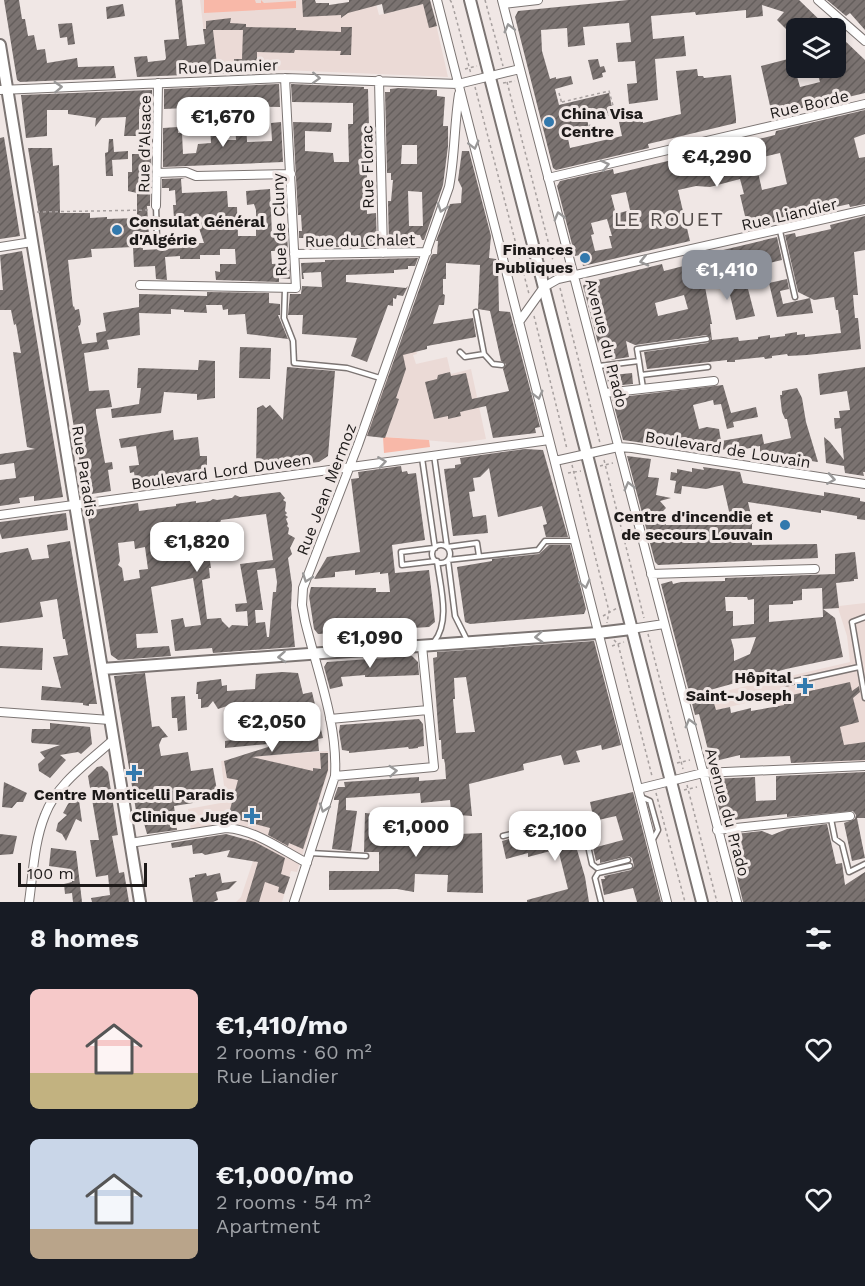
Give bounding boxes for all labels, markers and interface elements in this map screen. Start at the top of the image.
map controls [786,18,846,78]
button: layers [786,18,846,78]
one-way arrow [503,23,516,33]
street label: Rue Daumier [177,55,279,78]
one-way arrow [312,72,321,85]
one-way arrow [54,81,63,94]
street label: Rue Borde [768,86,851,123]
street label: Rue d'Alsace [134,95,155,193]
pin: €1,670 [174,97,272,148]
text: €1,670 [191,104,255,128]
place label: China Visa Centre [561,104,644,141]
marker: China Visa Centre [542,115,556,129]
street label: Rue Florac [357,125,378,209]
pin: €4,290 [668,137,766,188]
one-way arrow [466,140,479,150]
text: €4,290 [682,144,752,168]
one-way arrow [600,159,610,172]
street label: Rue de Cluny [268,172,291,277]
street label: Rue Liandier [739,194,839,235]
one-way arrow [436,202,449,213]
district label: LE ROUET [614,207,724,231]
one-way arrow [554,211,566,222]
place label: Consulat Général d'Algérie [129,212,266,249]
marker: Consulat Général d'Algérie [110,223,124,237]
street label: Rue du Chalet [304,230,416,251]
place label: Finances Publiques [495,240,573,277]
pin: €1,410 [678,250,776,301]
marker: Finances Publiques [578,251,592,265]
one-way arrow [640,254,650,267]
text: €1,410 [696,257,758,281]
street label: Avenue du Prado [581,277,632,410]
one-way arrow [530,390,543,400]
street label: Rue Jean Mermoz [293,421,360,558]
street label: Rue Paradis [68,424,101,518]
street label: Boulevard de Louvain [644,427,812,472]
street label: Boulevard Lord Duveen [130,449,312,494]
one-way arrow [378,457,387,469]
one-way arrow [827,472,836,484]
one-way arrow [623,481,636,491]
place label: Centre d'incendie et de secours Louvain [614,507,773,544]
marker: Centre d'incendie et de secours Louvain [778,518,792,532]
pin: €1,820 [148,522,246,573]
text: €1,820 [164,529,230,553]
one-way arrow [302,572,314,583]
one-way arrow [578,579,591,589]
pin: €1,090 [321,618,419,669]
text: €1,090 [337,625,403,649]
one-way arrow [535,630,544,643]
one-way arrow [278,650,287,663]
place label: Hôpital Saint-Joseph [686,668,793,705]
marker: Hôpital Saint-Joseph [796,677,814,695]
pin: €2,050 [223,702,321,753]
text: €2,050 [238,709,306,733]
one-way arrow [685,719,697,729]
street label: Avenue du Prado [701,746,754,878]
marker: Centre Monticelli Paradis [125,764,143,782]
one-way arrow [389,765,398,778]
place label: Centre Monticelli Paradis [34,785,235,804]
one-way arrow [319,802,332,813]
place label: Clinique Juge [131,807,238,826]
marker: Clinique Juge [243,807,261,825]
pin: €1,000 [367,807,465,858]
pin: €2,100 [506,811,604,862]
text: €1,000 [383,814,449,838]
text: €2,100 [523,818,587,842]
scale bar [18,860,147,888]
text: 100 m [27,864,74,883]
icon: filters [802,922,835,955]
text: 8 homes [30,923,139,953]
text: €1,410/mo [216,1010,348,1040]
icon: home [78,1013,150,1085]
icon: heart [802,1033,835,1066]
text: 2 rooms · 60 m² [216,1040,372,1064]
text: Rue Liandier [216,1064,338,1088]
text: €1,000/mo [216,1160,354,1190]
icon: home [78,1163,150,1235]
icon: heart [802,1183,835,1216]
text: 2 rooms · 54 m² [216,1190,371,1214]
text: Apartment [216,1214,320,1238]

